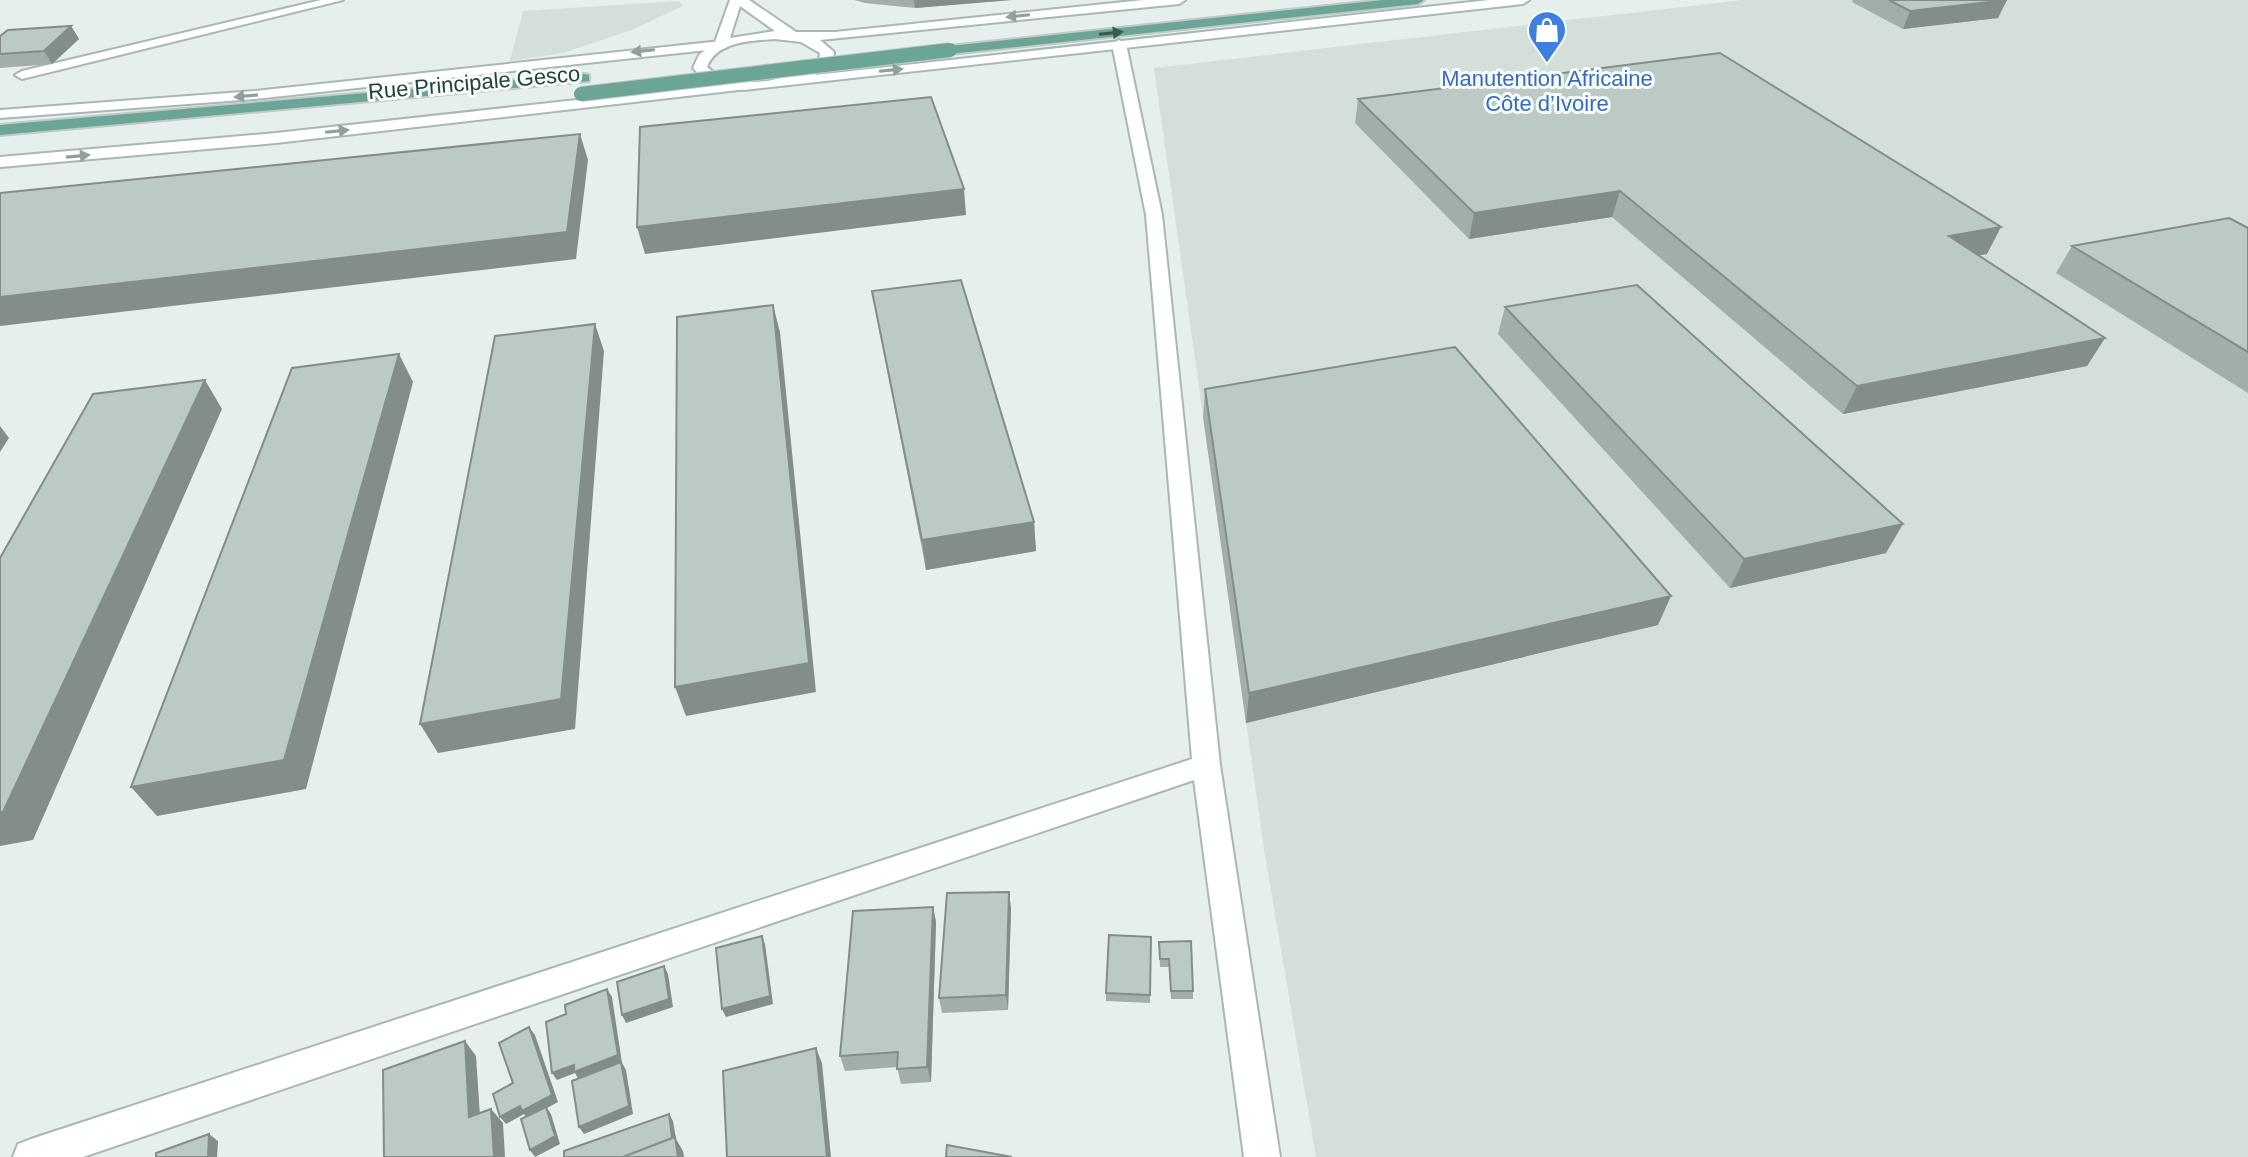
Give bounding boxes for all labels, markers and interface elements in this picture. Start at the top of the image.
shop icon: Manutention Africaine Côte d’Ivoire [1526,9,1568,64]
one-way arrow [1005,10,1030,23]
one-way arrow [1099,26,1124,39]
one-way arrow [630,45,655,58]
street label: Rue Principale Gesco [367,61,581,104]
one-way arrow [879,64,904,77]
place label: Manutention Africaine Côte d’Ivoire [1441,66,1653,116]
one-way arrow [233,89,258,102]
one-way arrow [324,125,349,138]
one-way arrow [66,150,91,163]

